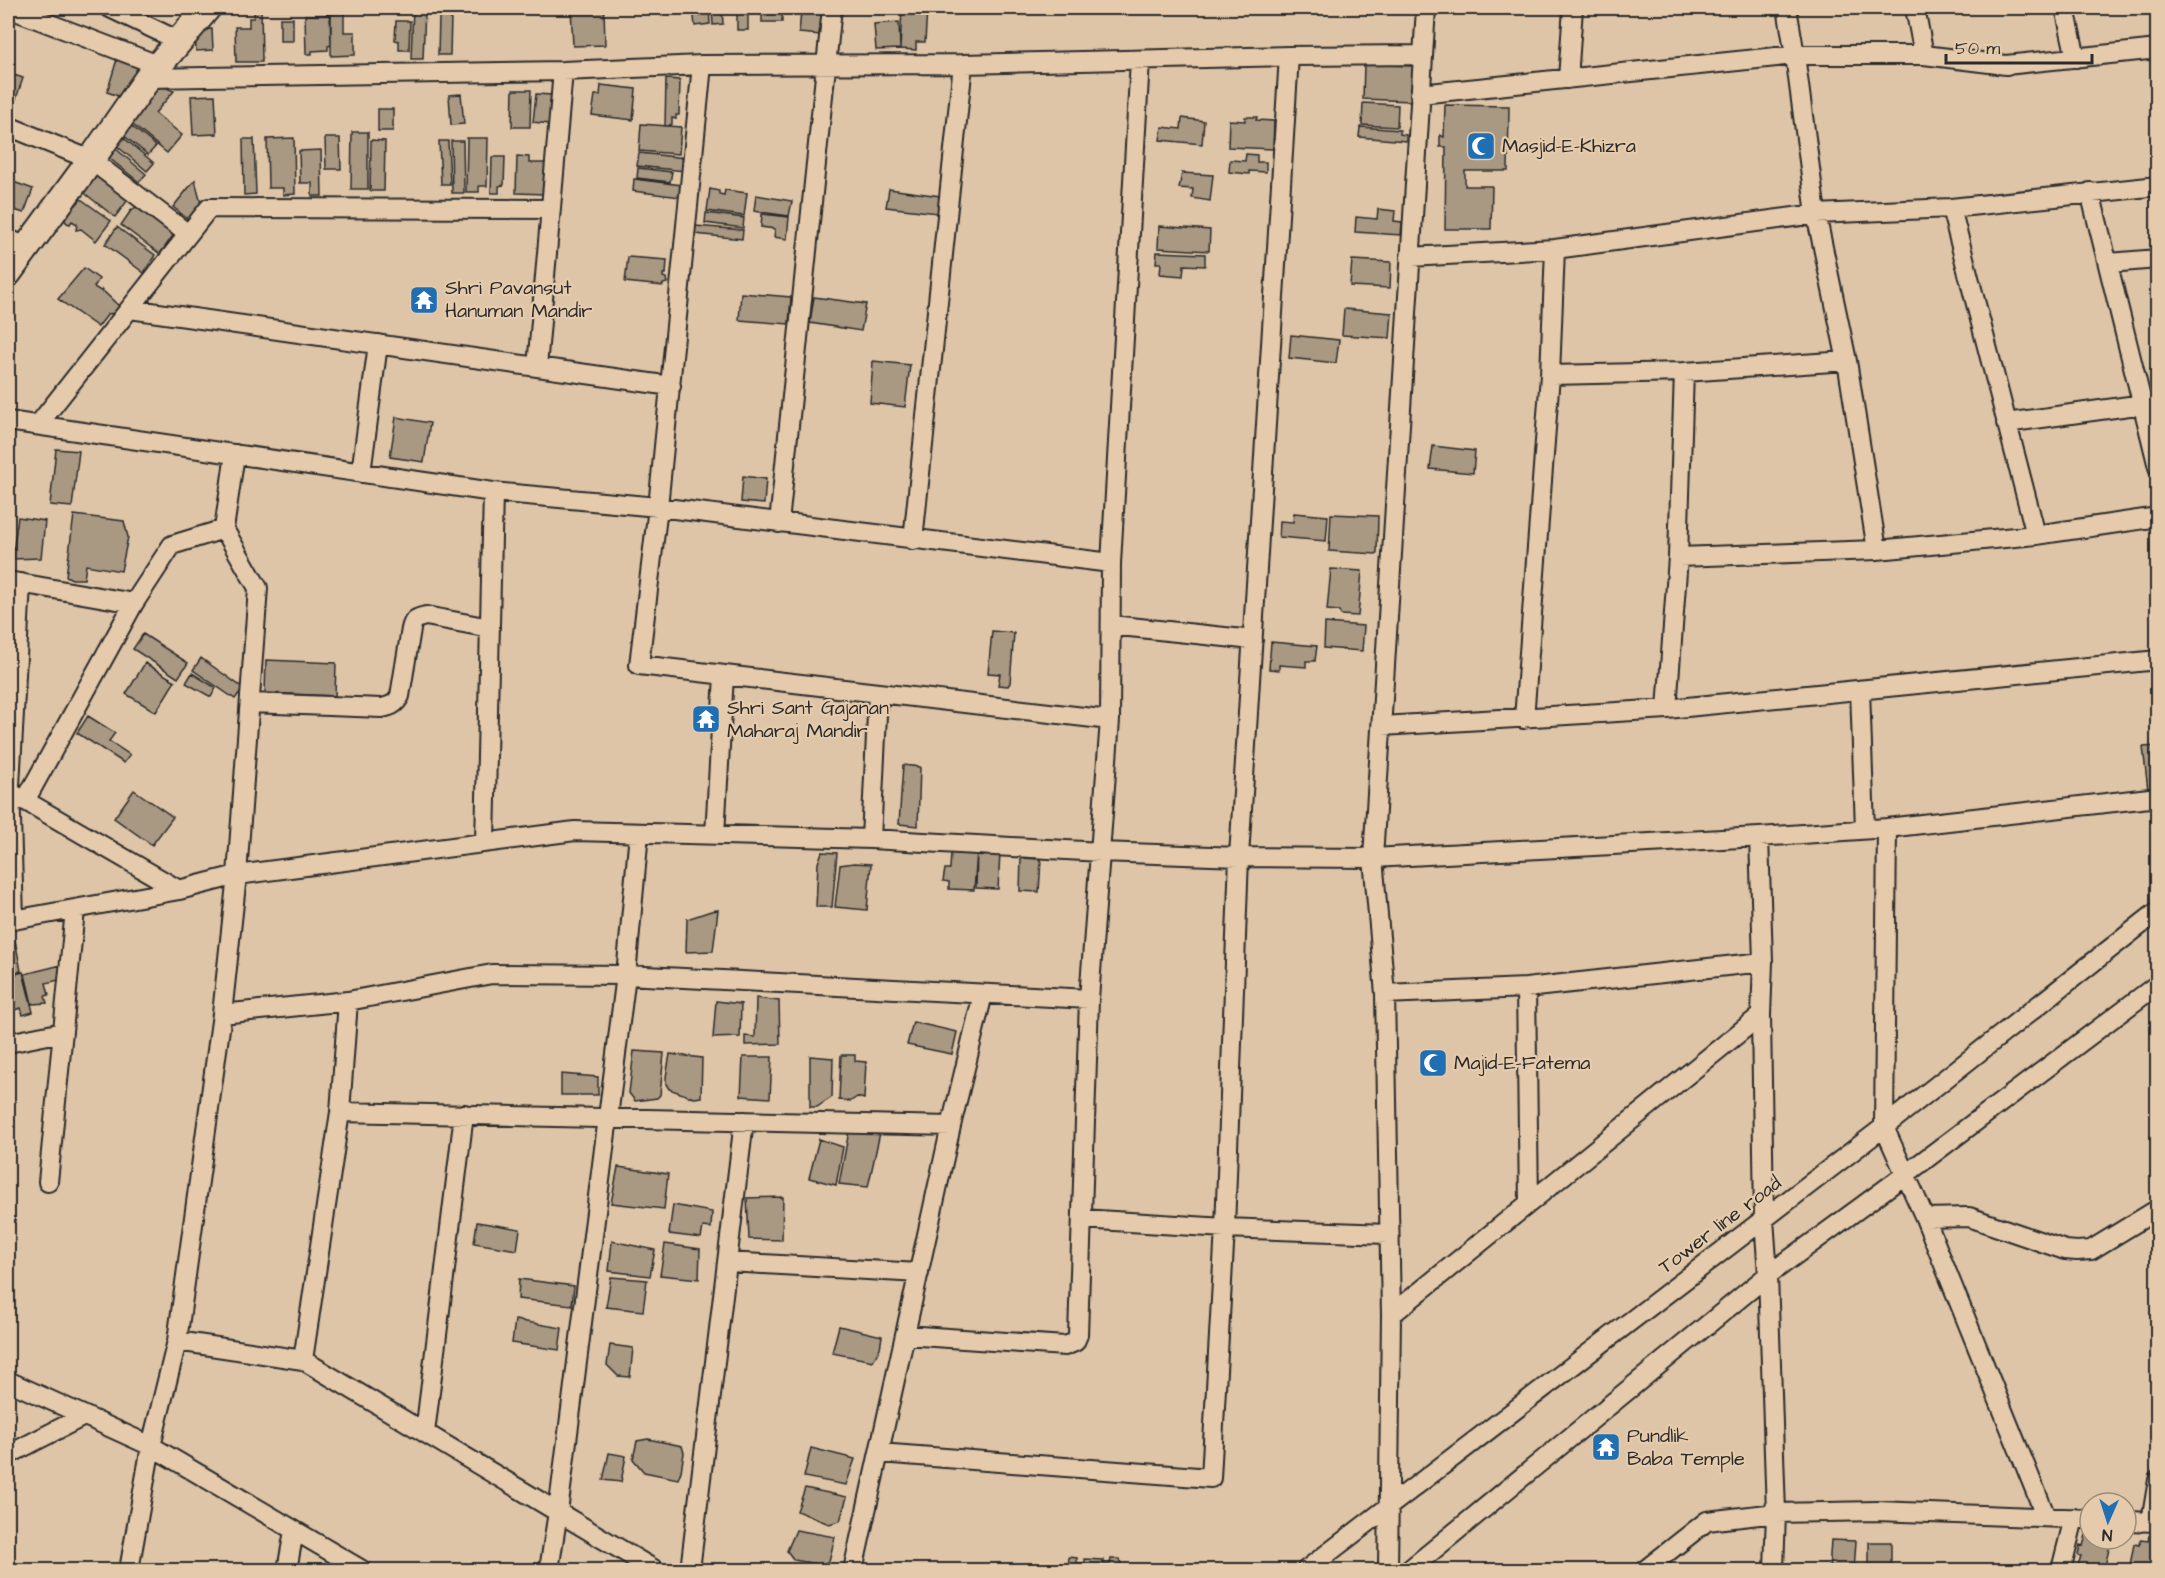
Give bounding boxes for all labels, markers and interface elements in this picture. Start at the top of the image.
scale bar [1946,27,2092,65]
text: 50 m [1955,36,2000,61]
mosque icon: Masjid-E-Khizra [1465,130,1497,162]
place label: Masjid-E-Khizra [1502,132,1636,160]
place label: Shri Pavansut Hanuman Mandir [445,274,592,325]
temple icon: Shri Pavansut Hanuman Mandir [408,284,440,316]
place label: Shri Sant Gajanan Maharaj Mandir [727,694,889,745]
temple icon: Shri Sant Gajanan Maharaj Mandir [690,703,722,735]
mosque icon: Majid-E-Fatema [1417,1047,1449,1079]
place label: Majid-E-Fatema [1454,1049,1590,1077]
street label: Tower line road [1653,1169,1787,1281]
place label: Pundlik Baba Temple [1627,1422,1745,1473]
temple icon: Pundlik Baba Temple [1590,1431,1622,1463]
north arrow [2078,1491,2138,1551]
text: N [2102,1524,2113,1546]

